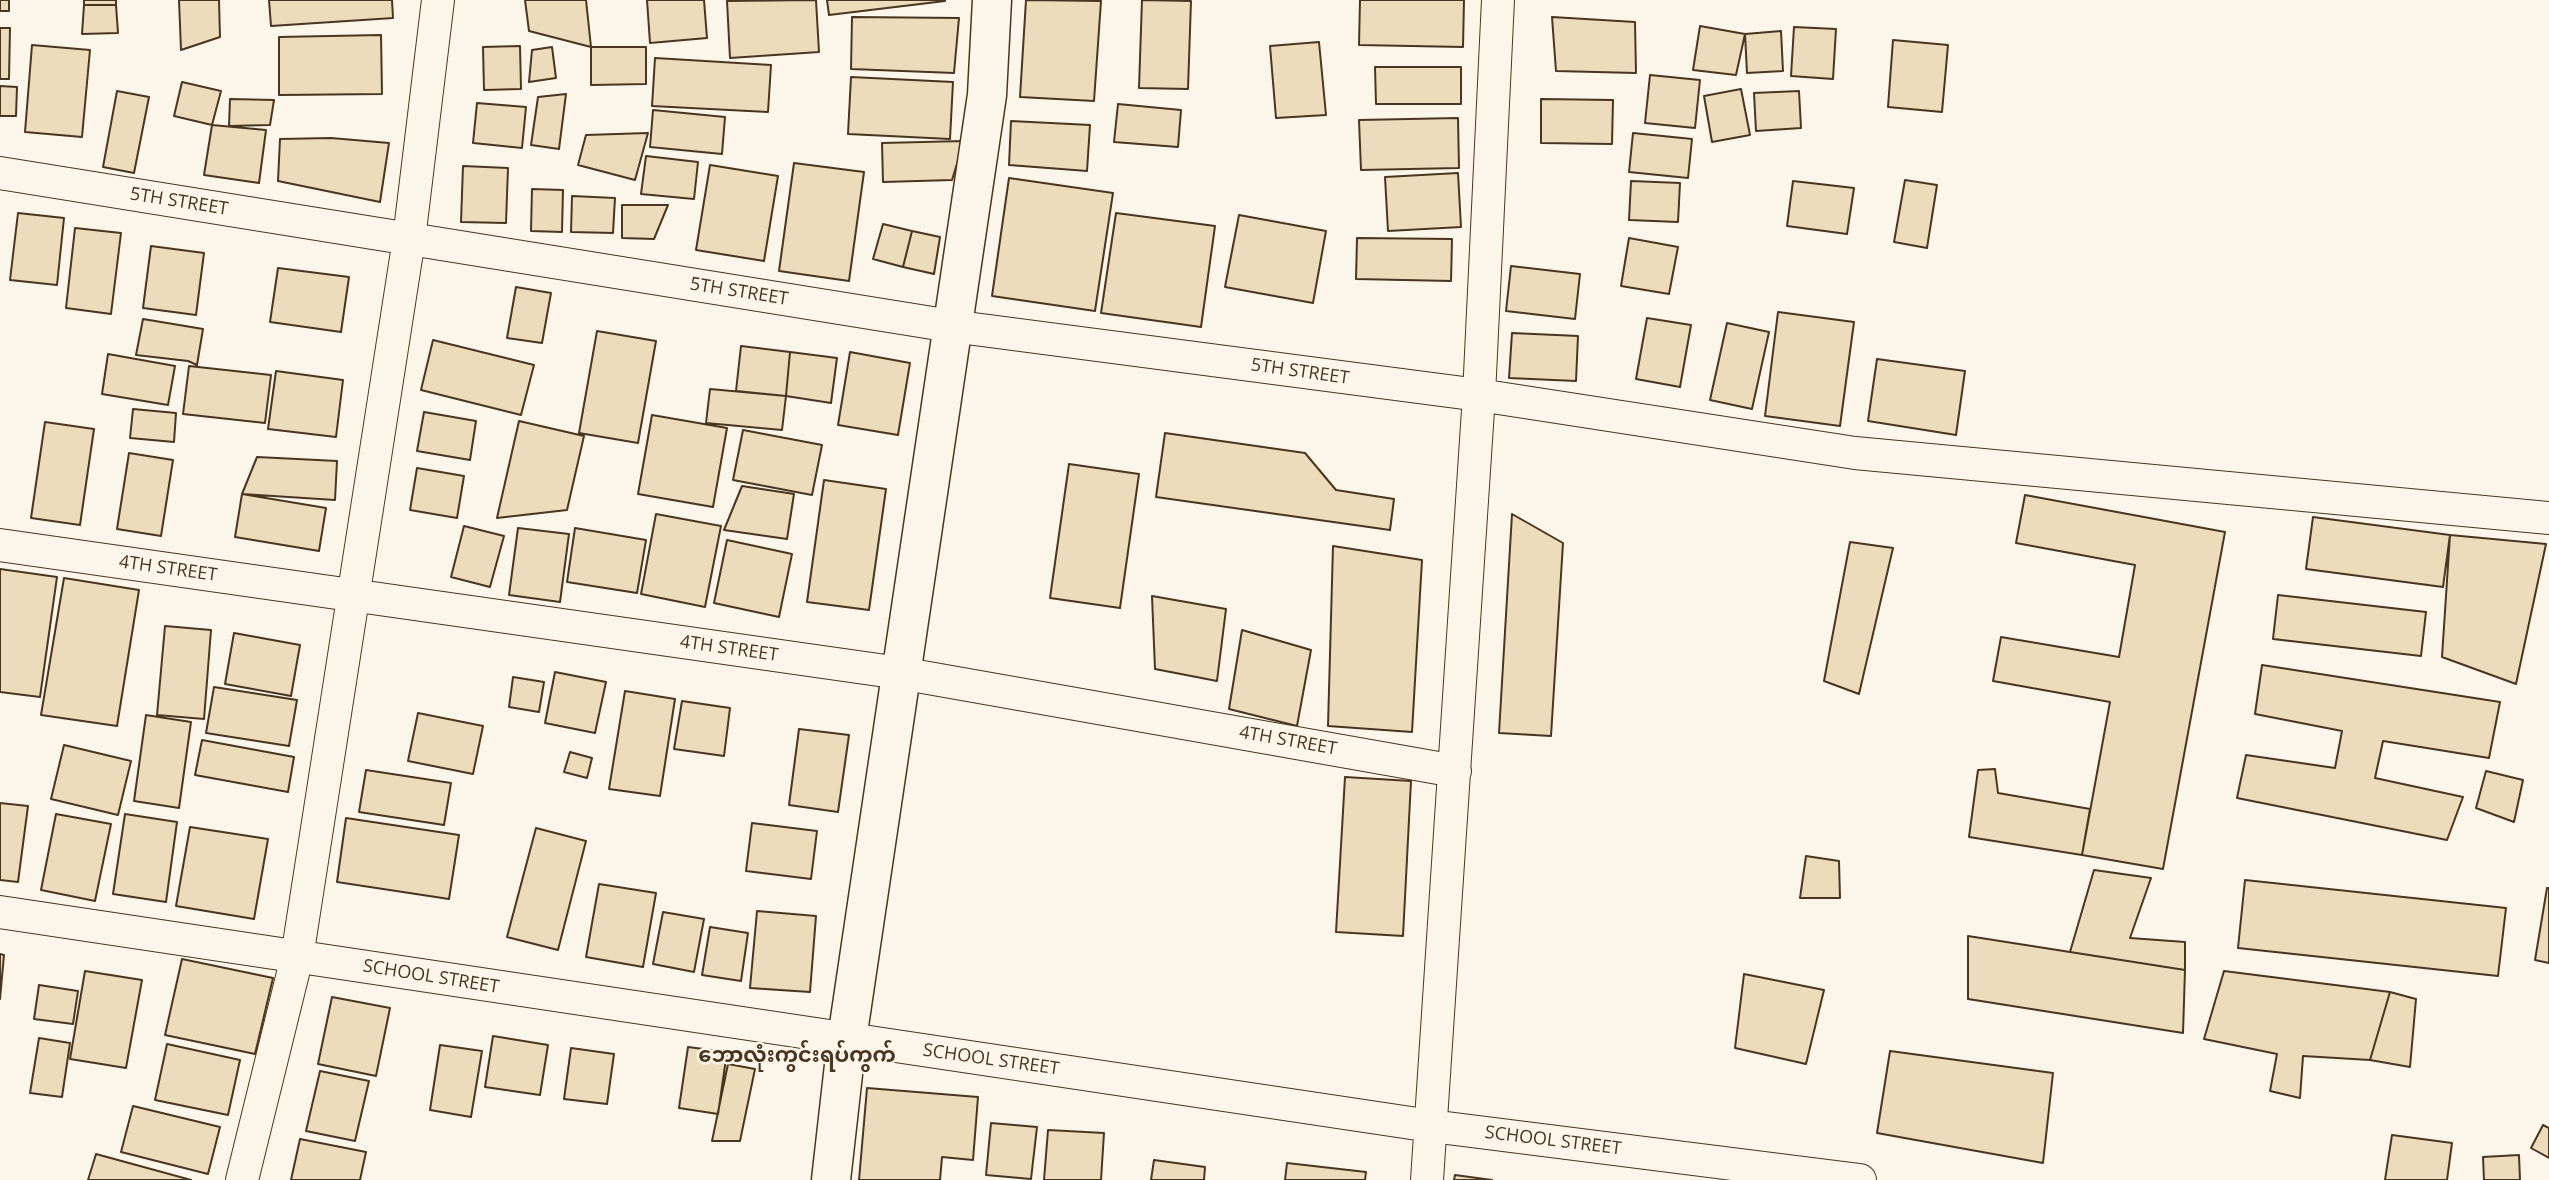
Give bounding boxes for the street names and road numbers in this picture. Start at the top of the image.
street label: 5TH STREET [128,184,230,220]
street label: 5TH STREET [688,274,790,310]
street label: 5TH STREET [1249,354,1351,390]
street label: 4TH STREET [117,551,219,587]
street label: 4TH STREET [678,631,780,667]
street label: 4TH STREET [1237,722,1339,760]
street label: SCHOOL STREET [361,956,501,998]
street label: SCHOOL STREET [921,1040,1061,1080]
street label: SCHOOL STREET [1484,1122,1622,1160]

